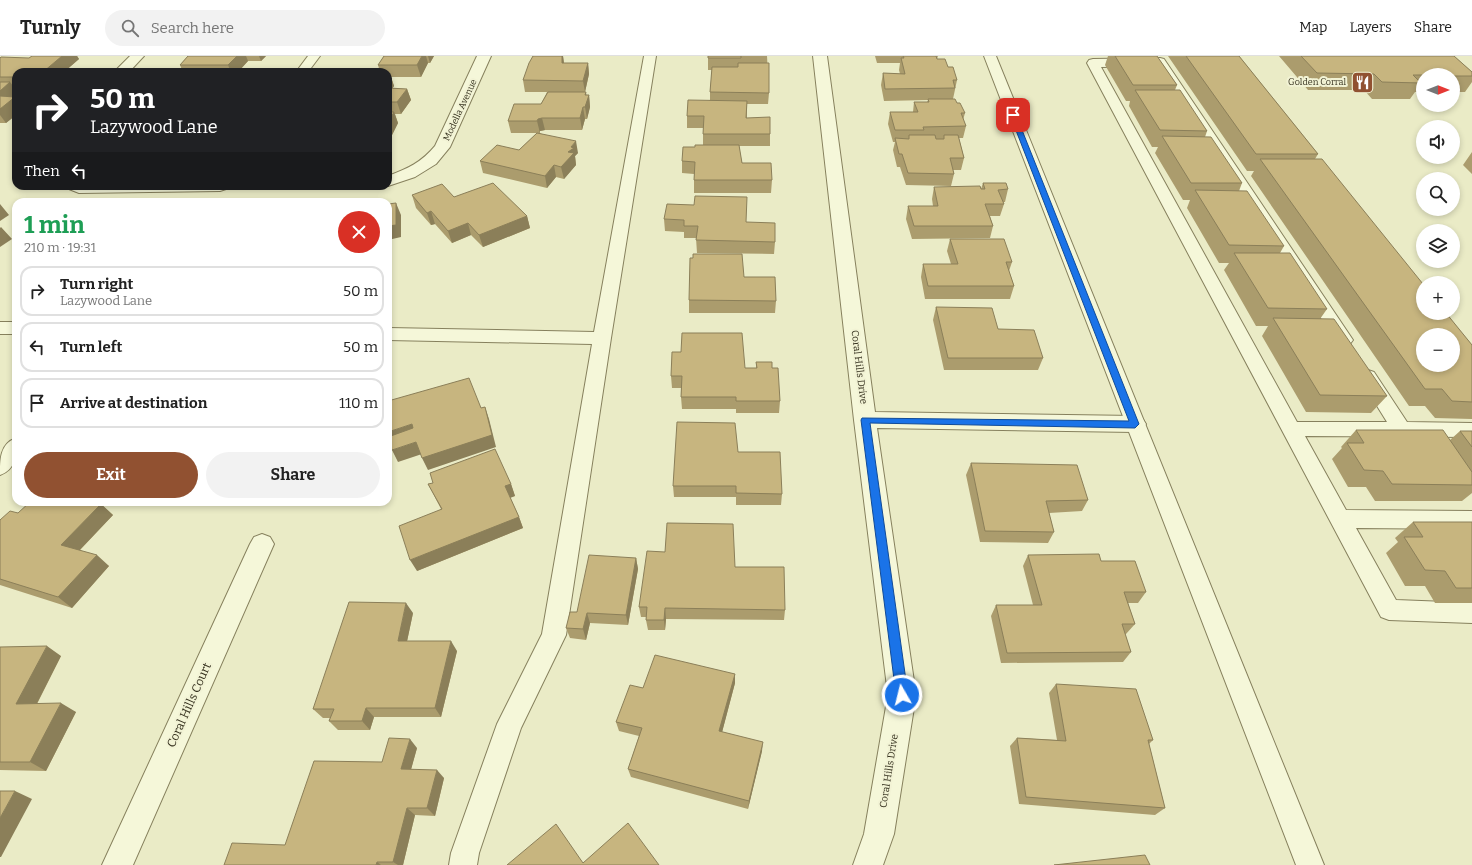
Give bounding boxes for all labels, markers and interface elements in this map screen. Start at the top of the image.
search box [105,10,385,46]
text: Turnly [20,16,81,39]
icon: search [119,17,141,39]
text: Search here [151,19,234,37]
text: Map [1299,19,1327,36]
text: Layers [1349,19,1392,36]
text: Share [1414,19,1452,36]
north arrow [1416,68,1460,112]
map controls [1416,68,1460,372]
restaurant icon: Golden Corral [1349,69,1375,95]
place label: Golden Corral [1288,77,1346,87]
street label: Modella Avenue [441,78,479,142]
text: 50 m [90,82,155,115]
icon: right [24,84,76,136]
pin [996,98,1030,132]
icon: arrive [1002,104,1024,126]
text: Lazywood Lane [90,116,218,138]
button: sound [1416,120,1460,164]
icon: left [68,160,90,182]
text: Then [24,162,60,180]
button: search [1416,172,1460,216]
text: 1 min [24,211,85,239]
button: close [338,211,380,253]
button: layers [1416,224,1460,268]
text: 210 m · 19:31 [24,240,96,255]
text: Turn right [60,275,133,293]
button: + [1416,276,1460,320]
icon: right [26,280,48,302]
text: 50 m [343,282,378,300]
text: Lazywood Lane [60,293,152,308]
button: − [1416,328,1460,372]
street label: Coral Hills Drive [849,329,869,405]
icon: left [26,336,48,358]
text: Turn left [60,338,122,356]
text: 50 m [343,338,378,356]
icon: arrive [26,392,48,414]
text: Arrive at destination [60,394,207,412]
text: 110 m [339,394,378,412]
button: Exit [24,452,198,498]
button: Share [206,452,380,498]
street label: Coral Hills Court [164,660,214,750]
position arrow [881,674,923,716]
street label: Coral Hills Drive [877,733,901,809]

